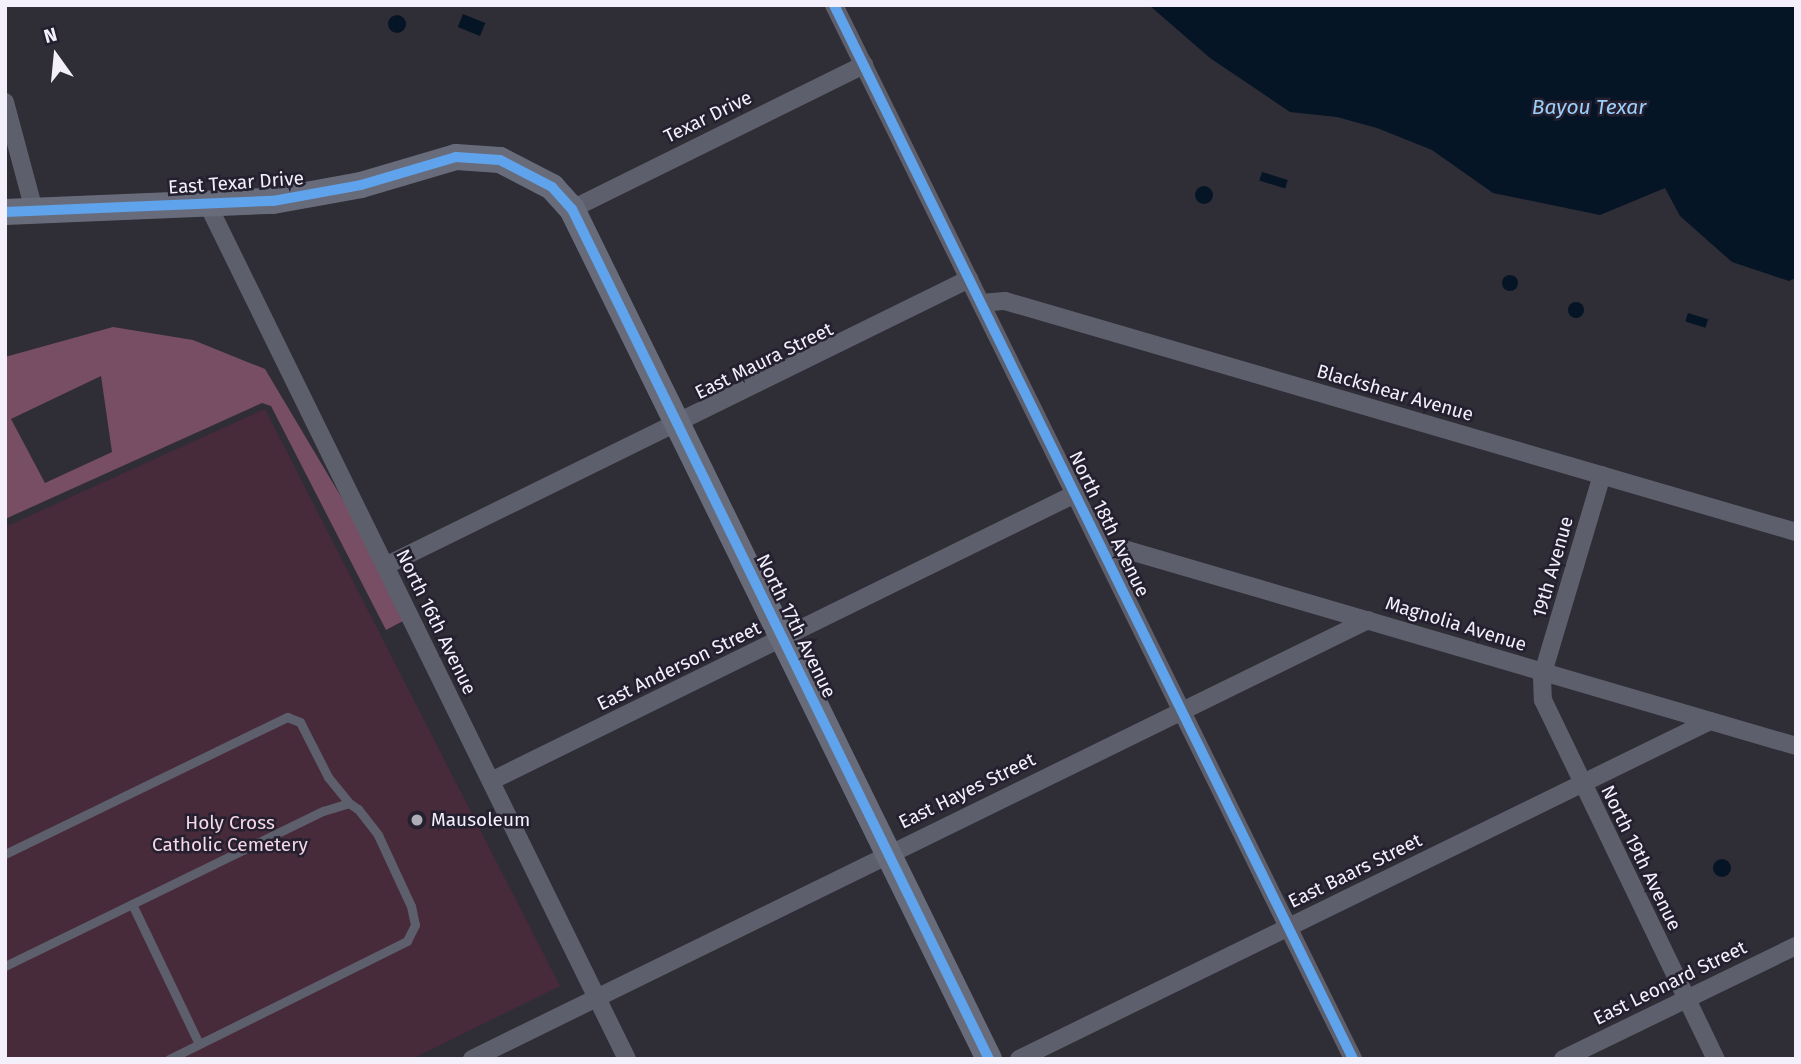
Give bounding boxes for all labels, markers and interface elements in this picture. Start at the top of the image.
north arrow [21,21,91,91]
text: N [41,22,59,48]
street label: Texar Drive [660,86,756,148]
water label: Bayou Texar [1532,94,1646,120]
street label: East Texar Drive [167,167,305,199]
street label: East Maura Street [691,318,837,404]
street label: Blackshear Avenue [1314,360,1476,426]
street label: North 18th Avenue [1064,447,1154,601]
street label: 19th Avenue [1528,514,1578,620]
street label: North 16th Avenue [391,546,481,698]
street label: North 17th Avenue [751,550,841,702]
street label: Magnolia Avenue [1383,592,1529,656]
street label: East Anderson Street [593,616,765,716]
street label: East Hayes Street [895,748,1039,834]
street label: North 19th Avenue [1596,782,1686,934]
place label: Mausoleum [431,809,530,831]
park label: Holy Cross Catholic Cemetery [152,812,308,856]
marker: Mausoleum [409,812,425,828]
street label: East Baars Street [1285,829,1425,913]
street label: East Leonard Street [1590,936,1750,1030]

